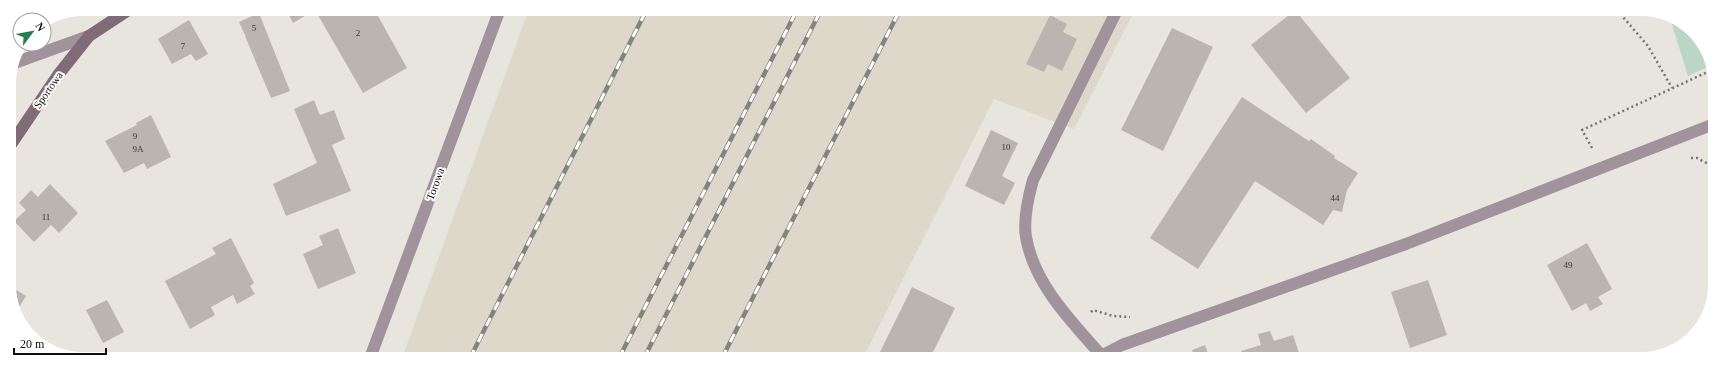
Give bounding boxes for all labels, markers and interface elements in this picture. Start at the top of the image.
north arrow [12,12,52,52]
text: N [33,20,48,33]
house number: 5 [252,23,257,33]
house number: 2 [356,28,360,38]
house number: 7 [181,41,186,51]
street label: Sportowa [31,69,65,111]
house number: 9 [133,131,138,141]
house number: 10 [1002,142,1011,152]
house number: 9A [133,144,144,154]
street label: Torowa [424,166,446,202]
house number: 44 [1331,193,1340,203]
house number: 11 [42,212,50,222]
house number: 49 [1564,260,1573,270]
scale bar [14,330,106,356]
text: 20 m [20,337,45,351]

